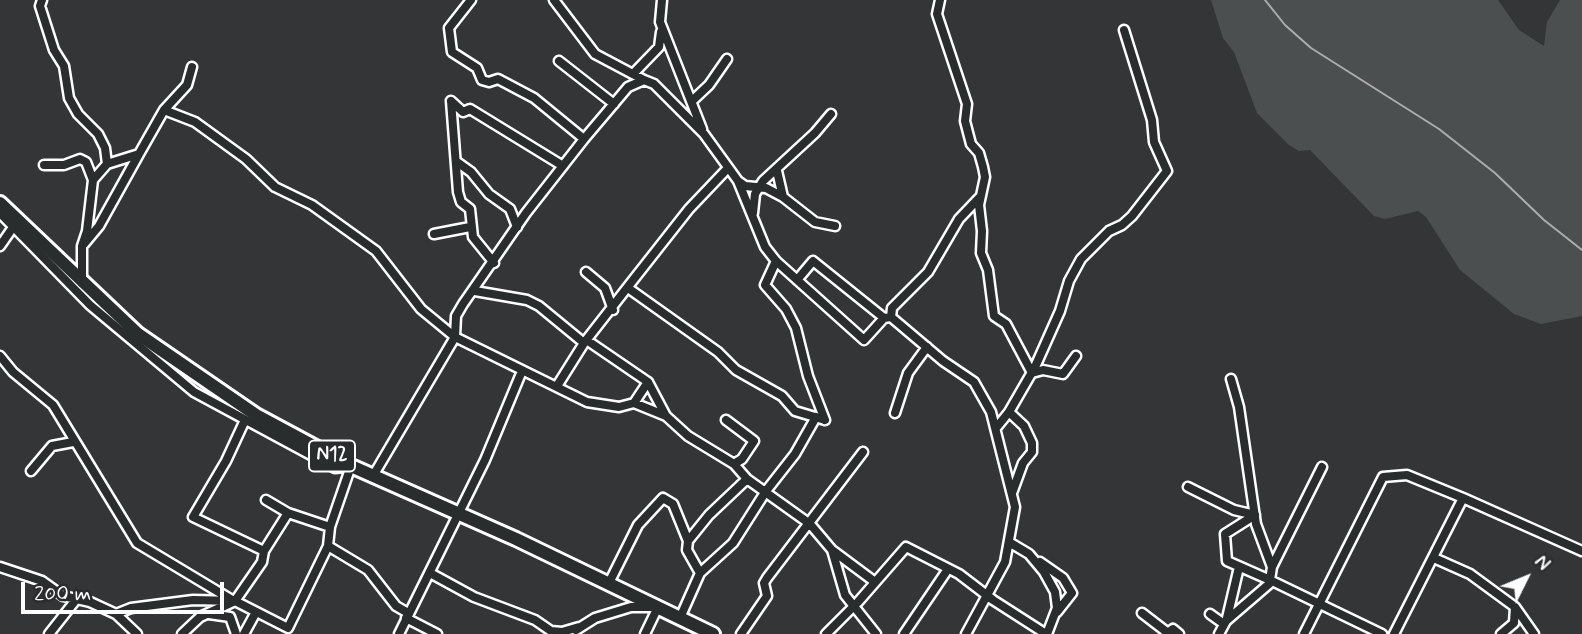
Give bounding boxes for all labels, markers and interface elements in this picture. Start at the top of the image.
road number: N12 [309,440,355,471]
north arrow [1491,543,1561,613]
text: N [1528,550,1555,576]
scale bar [24,568,228,612]
text: 200 m [34,580,91,608]

